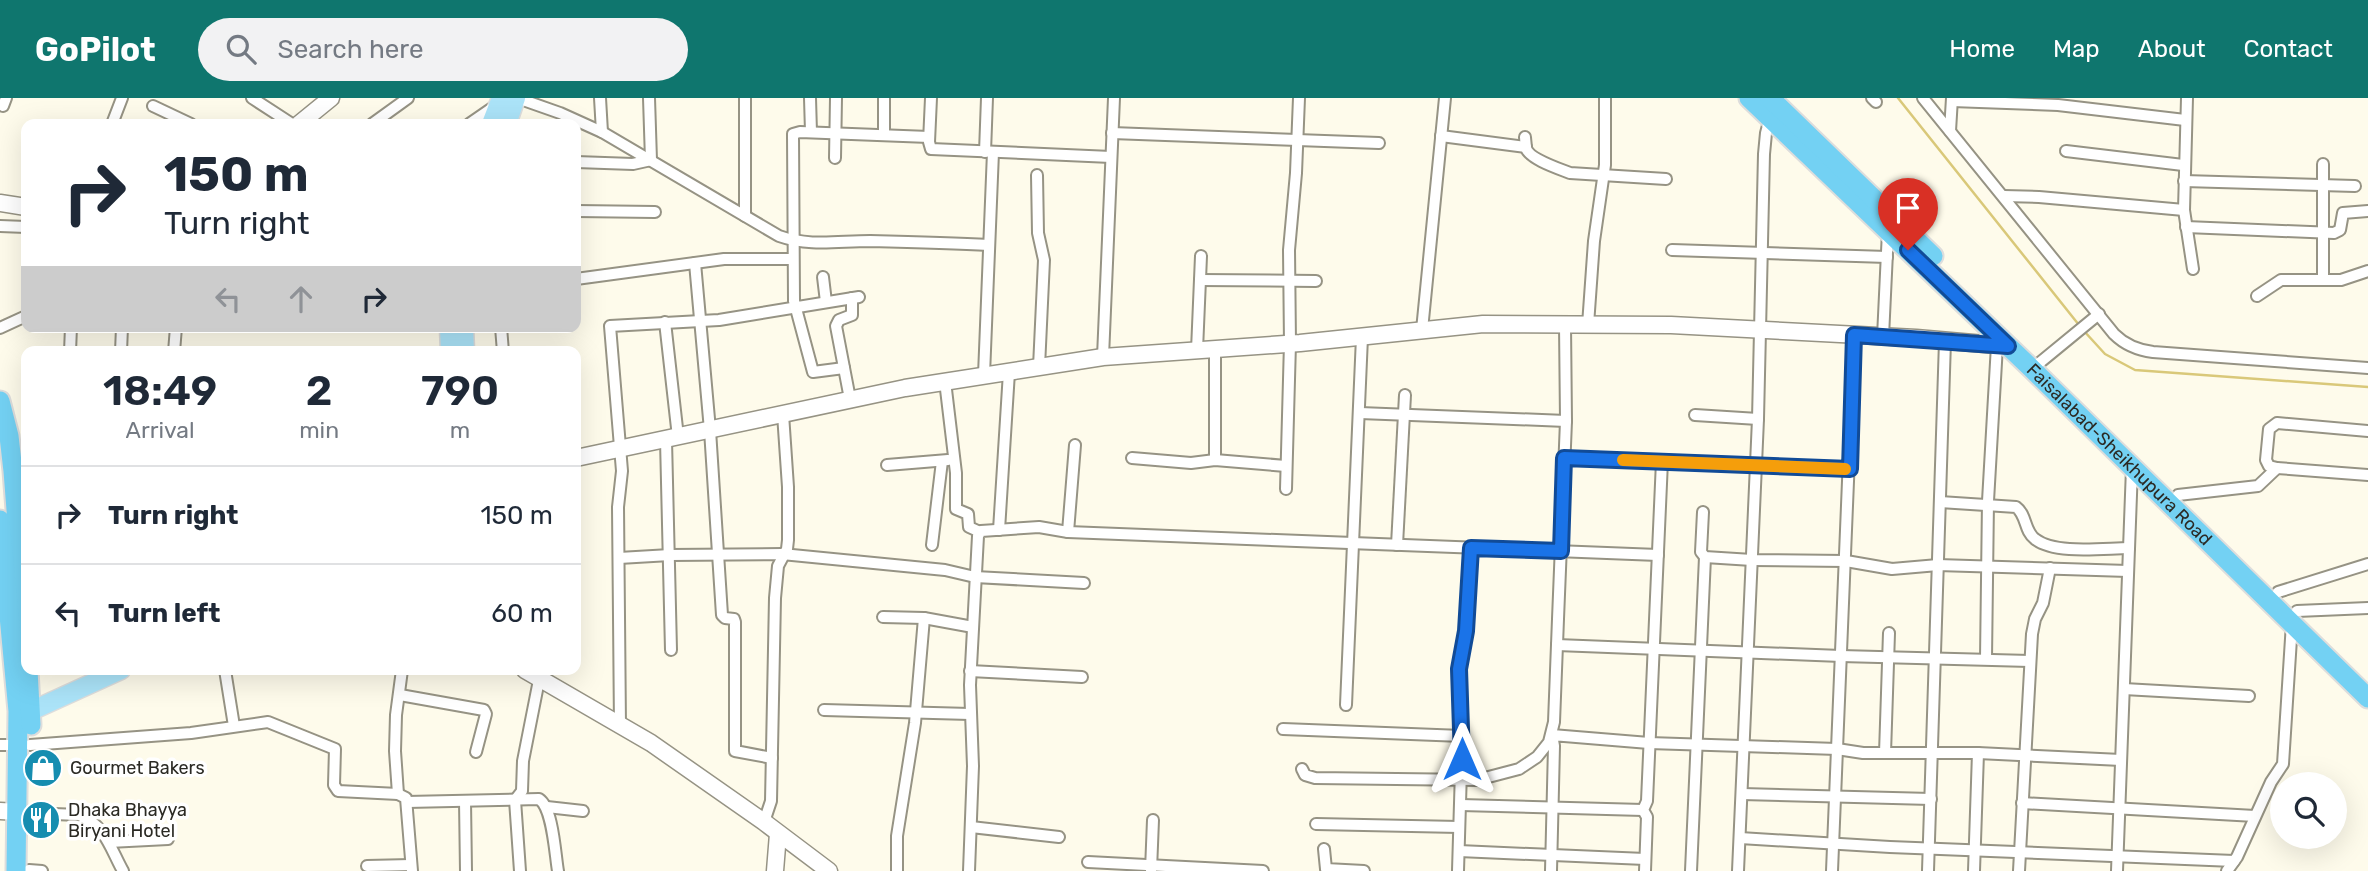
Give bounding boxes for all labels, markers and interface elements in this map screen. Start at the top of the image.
search box [198,18,688,81]
text: GoPilot [35,30,156,69]
icon: search [222,30,260,68]
text: Search here [278,34,423,65]
text: Home [1949,35,2015,63]
text: Map [2053,35,2100,63]
text: About [2138,35,2206,63]
text: Contact [2244,35,2333,63]
text: 150 m [164,145,309,203]
icon: right [49,147,140,238]
pin [1878,178,1938,250]
icon: arrive [1889,189,1927,227]
text: Turn right [164,204,309,242]
icon: left [209,280,247,318]
icon: ahead [282,280,320,318]
icon: right [355,280,393,318]
street label: Faisalabad-Sheikhupura Road [2022,359,2217,550]
text: 18:49 [103,366,217,416]
text: 2 [306,366,332,416]
text: 790 [421,366,499,416]
text: Arrival [126,416,195,444]
text: min [299,416,339,444]
text: m [450,416,470,444]
icon: right [49,496,87,534]
text: Turn right [108,500,238,531]
text: 150 m [480,500,553,531]
icon: left [49,594,87,632]
text: Turn left [108,598,220,629]
text: 60 m [491,598,553,629]
position arrow [1425,722,1499,796]
shop icon: Gourmet Bakers [22,747,64,789]
place label: Gourmet Bakers [70,757,205,779]
map controls [2270,772,2347,849]
button: search [2270,772,2347,849]
restaurant icon: Dhaka Bhayya Biryani Hotel [20,799,62,841]
place label: Dhaka Bhayya Biryani Hotel [68,799,187,842]

